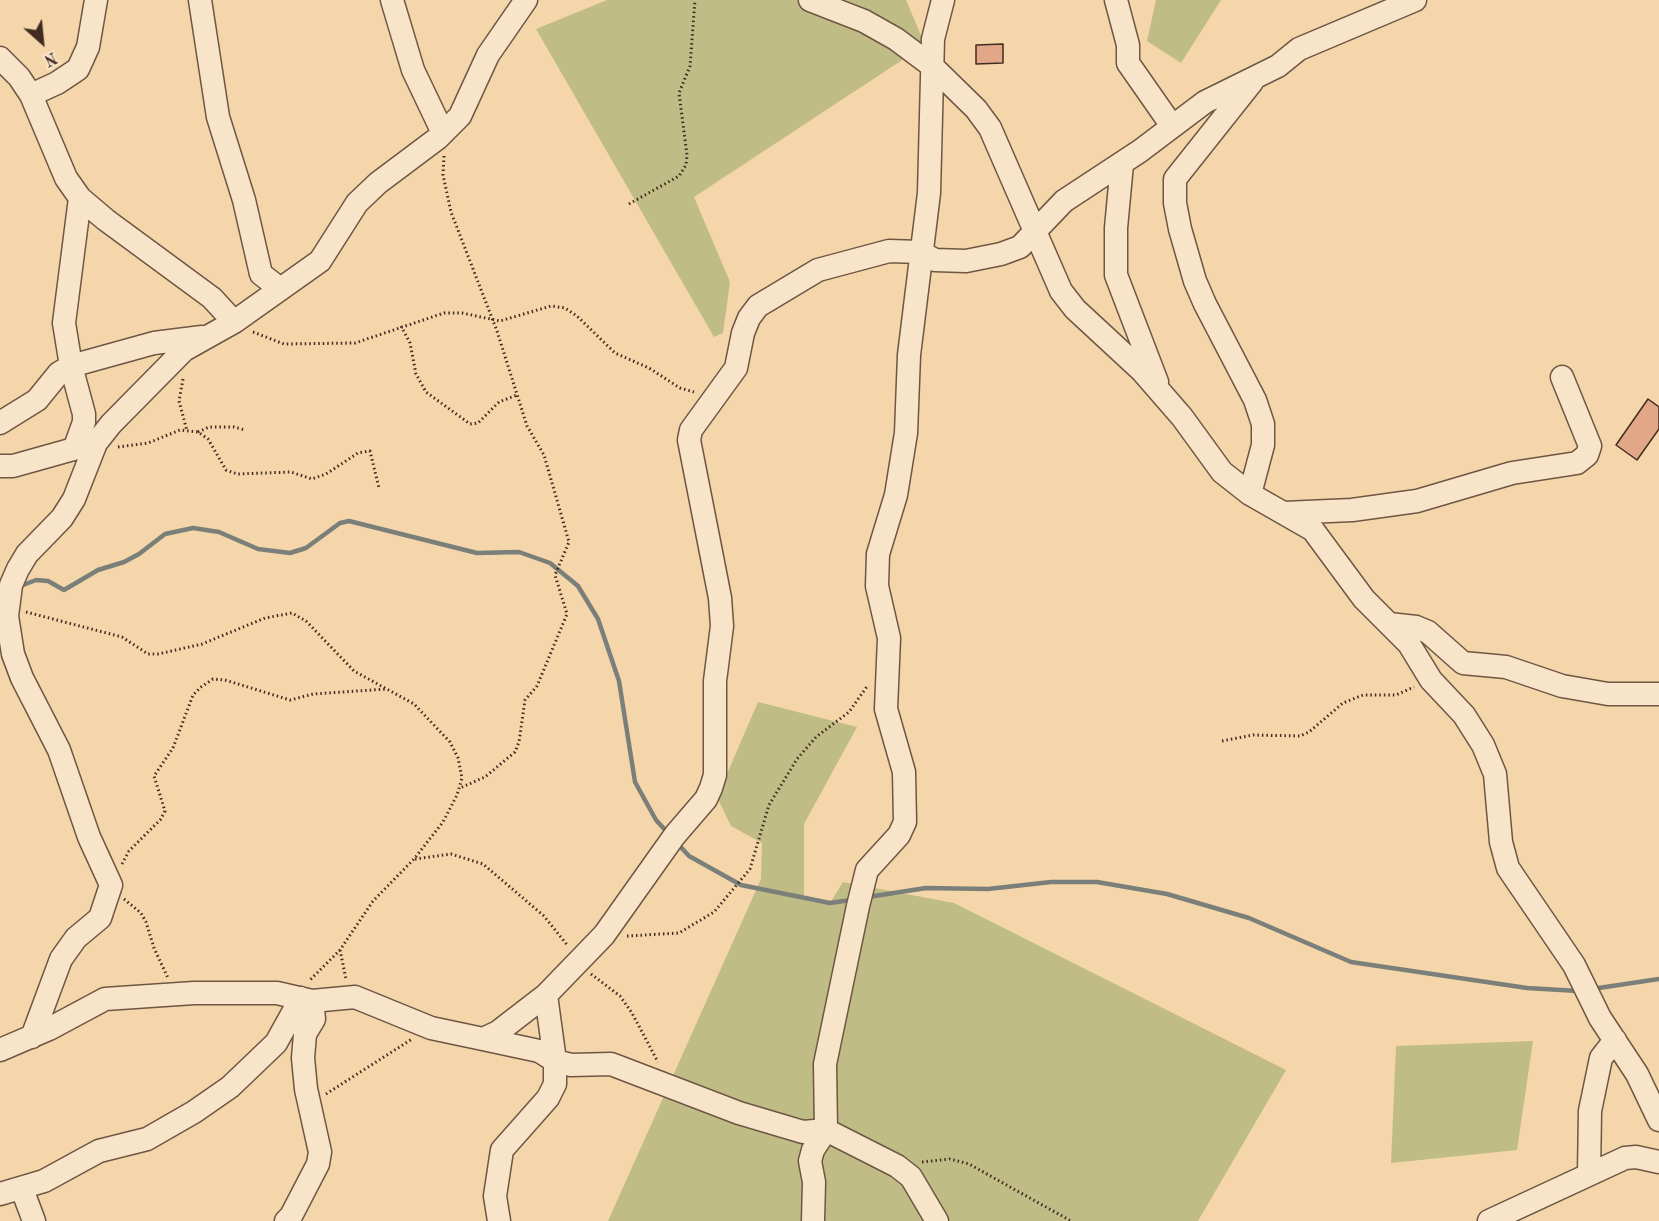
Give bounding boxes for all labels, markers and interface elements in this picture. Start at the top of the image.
north arrow [12,12,72,72]
text: N [41,48,59,68]

